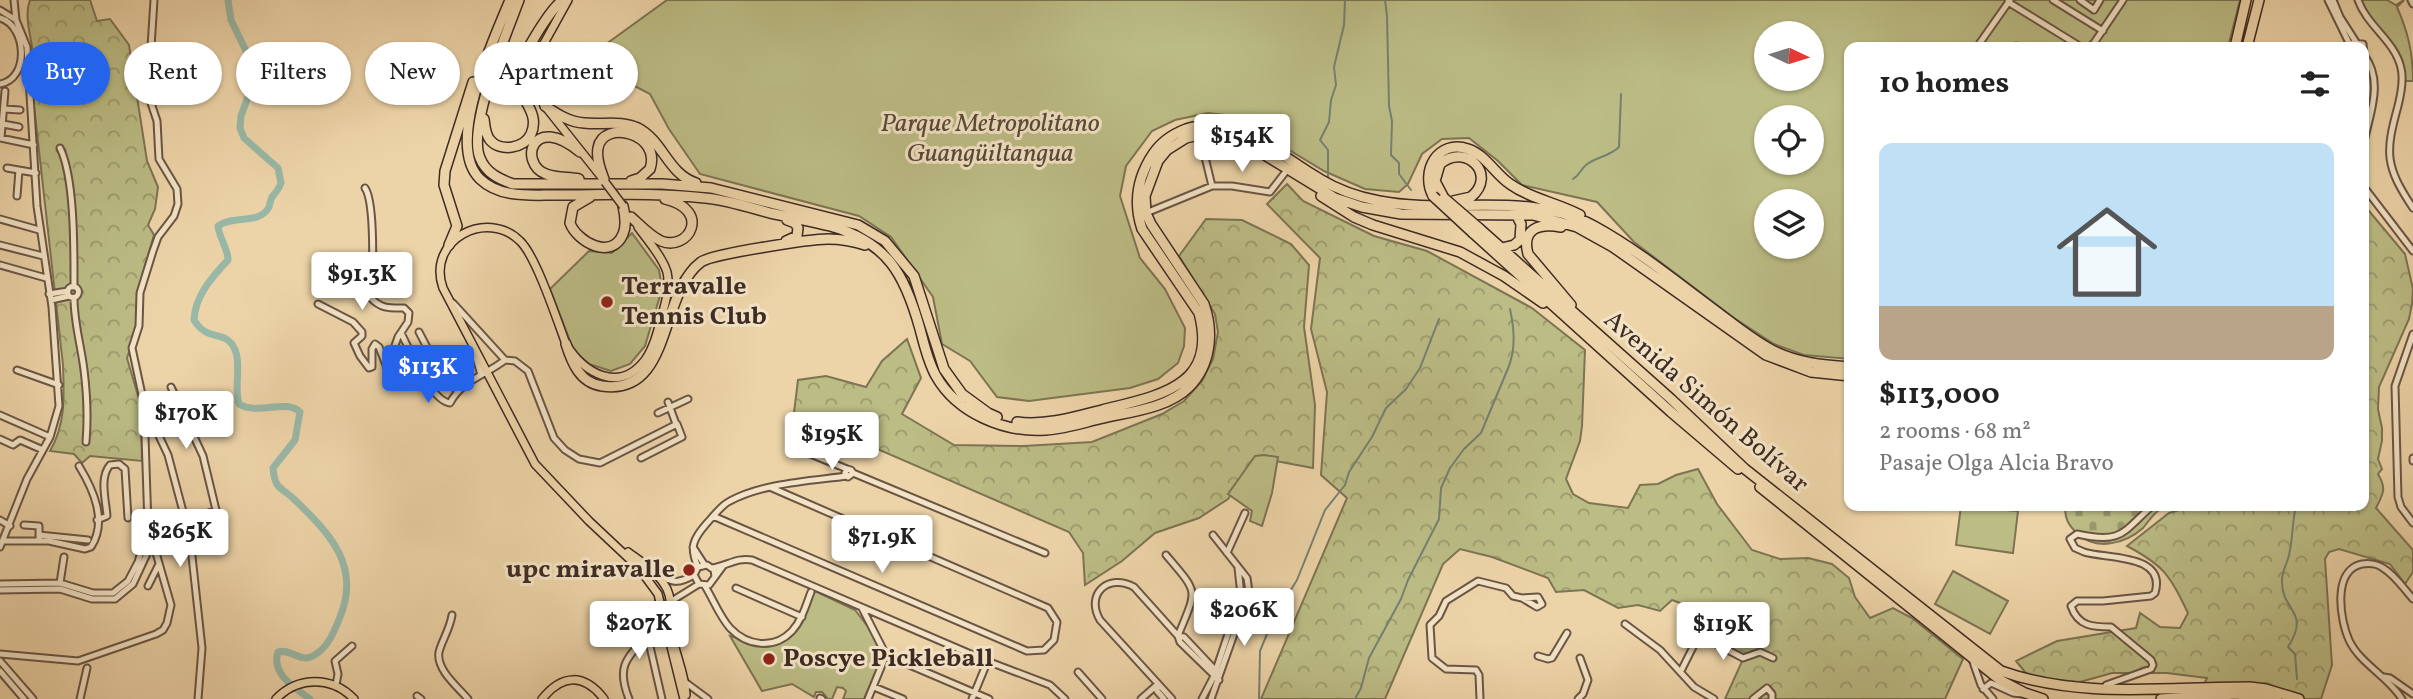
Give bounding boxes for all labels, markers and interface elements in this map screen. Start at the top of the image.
north arrow [1754,21,1824,91]
map controls [1754,21,1824,259]
chip: Buy [21,42,110,105]
chip: Rent [124,42,222,105]
chip: Filters [236,42,351,105]
chip: New [365,42,460,105]
chip: Apartment [474,42,638,105]
text: 10 homes [1879,63,2009,105]
icon: filters [2296,65,2334,103]
button: locate [1754,105,1824,175]
park label: Parque Metropolitano Guangüiltangua [880,106,1100,172]
pin: $154K [1193,114,1291,174]
text: $154K [1210,121,1274,153]
button: layers [1754,189,1824,259]
icon: home [2044,189,2170,315]
pin: $91.3K [305,252,419,312]
text: $91.3K [327,259,397,291]
place label: Terravalle Tennis Club [621,269,767,335]
marker: Terravalle Tennis Club [599,294,615,310]
street label: Avenida Simón Bolívar [1596,303,1817,501]
pin: $113K [379,346,477,405]
text: $113K [398,352,458,384]
text: $113,000 [1879,374,2000,416]
pin: $170K [137,392,235,451]
text: $170K [154,398,218,430]
pin: $195K [783,412,881,472]
text: 2 rooms · 68 m² [1879,416,2031,448]
text: $195K [801,419,863,451]
text: Pasaje Olga Alcia Bravo [1879,448,2114,480]
pin: $265K [131,510,229,569]
text: $265K [147,516,213,548]
pin: $71.9K [825,516,939,575]
text: $71.9K [848,522,916,554]
place label: upc miravalle [506,552,675,588]
marker: upc miravalle [681,562,697,578]
pin: $206K [1195,588,1293,648]
text: $206K [1210,595,1278,627]
pin: $207K [590,602,688,661]
pin: $119K [1674,602,1772,662]
text: $207K [606,608,672,640]
text: $119K [1693,609,1753,641]
place label: Poscye Pickleball [783,641,993,677]
marker: Poscye Pickleball [761,651,777,667]

